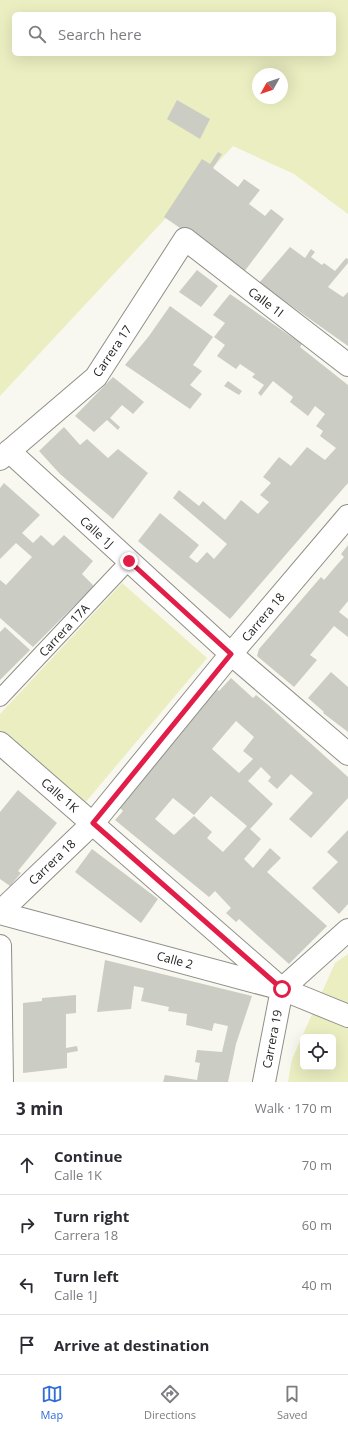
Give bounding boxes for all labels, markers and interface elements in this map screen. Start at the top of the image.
search box [12,12,336,56]
icon: search [26,23,48,45]
text: Search here [58,24,142,44]
north arrow [252,68,288,104]
street label: Calle 1I [245,283,287,321]
street label: Carrera 17 [88,322,136,380]
street label: Calle 1J [76,512,118,552]
route end [120,552,138,570]
street label: Carrera 18 [237,589,289,645]
street label: Carrera 17A [35,599,93,660]
street label: Calle 1K [38,774,83,816]
street label: Carrera 18 [25,835,79,889]
street label: Calle 2 [155,947,195,973]
route start [273,980,291,998]
street label: Carrera 19 [258,1008,286,1070]
map controls [300,1034,336,1070]
button: locate [300,1034,336,1070]
text: 3 min [16,1097,63,1120]
text: Walk · 170 m [255,1099,332,1117]
text: Continue [54,1146,122,1166]
icon: ahead [16,1154,38,1176]
text: 70 m [302,1156,332,1174]
text: Calle 1K [54,1166,102,1184]
text: Turn right [54,1206,129,1226]
icon: right [16,1214,38,1236]
text: 60 m [302,1216,332,1234]
text: Carrera 18 [54,1226,118,1244]
text: Turn left [54,1266,119,1286]
icon: left [16,1274,38,1296]
text: 40 m [302,1276,332,1294]
text: Calle 1J [54,1286,98,1304]
icon: arrive [16,1334,38,1356]
text: Arrive at destination [54,1335,209,1355]
tab: Map [40,1383,63,1422]
tab: Directions [144,1383,196,1422]
tab: Saved [277,1383,308,1422]

